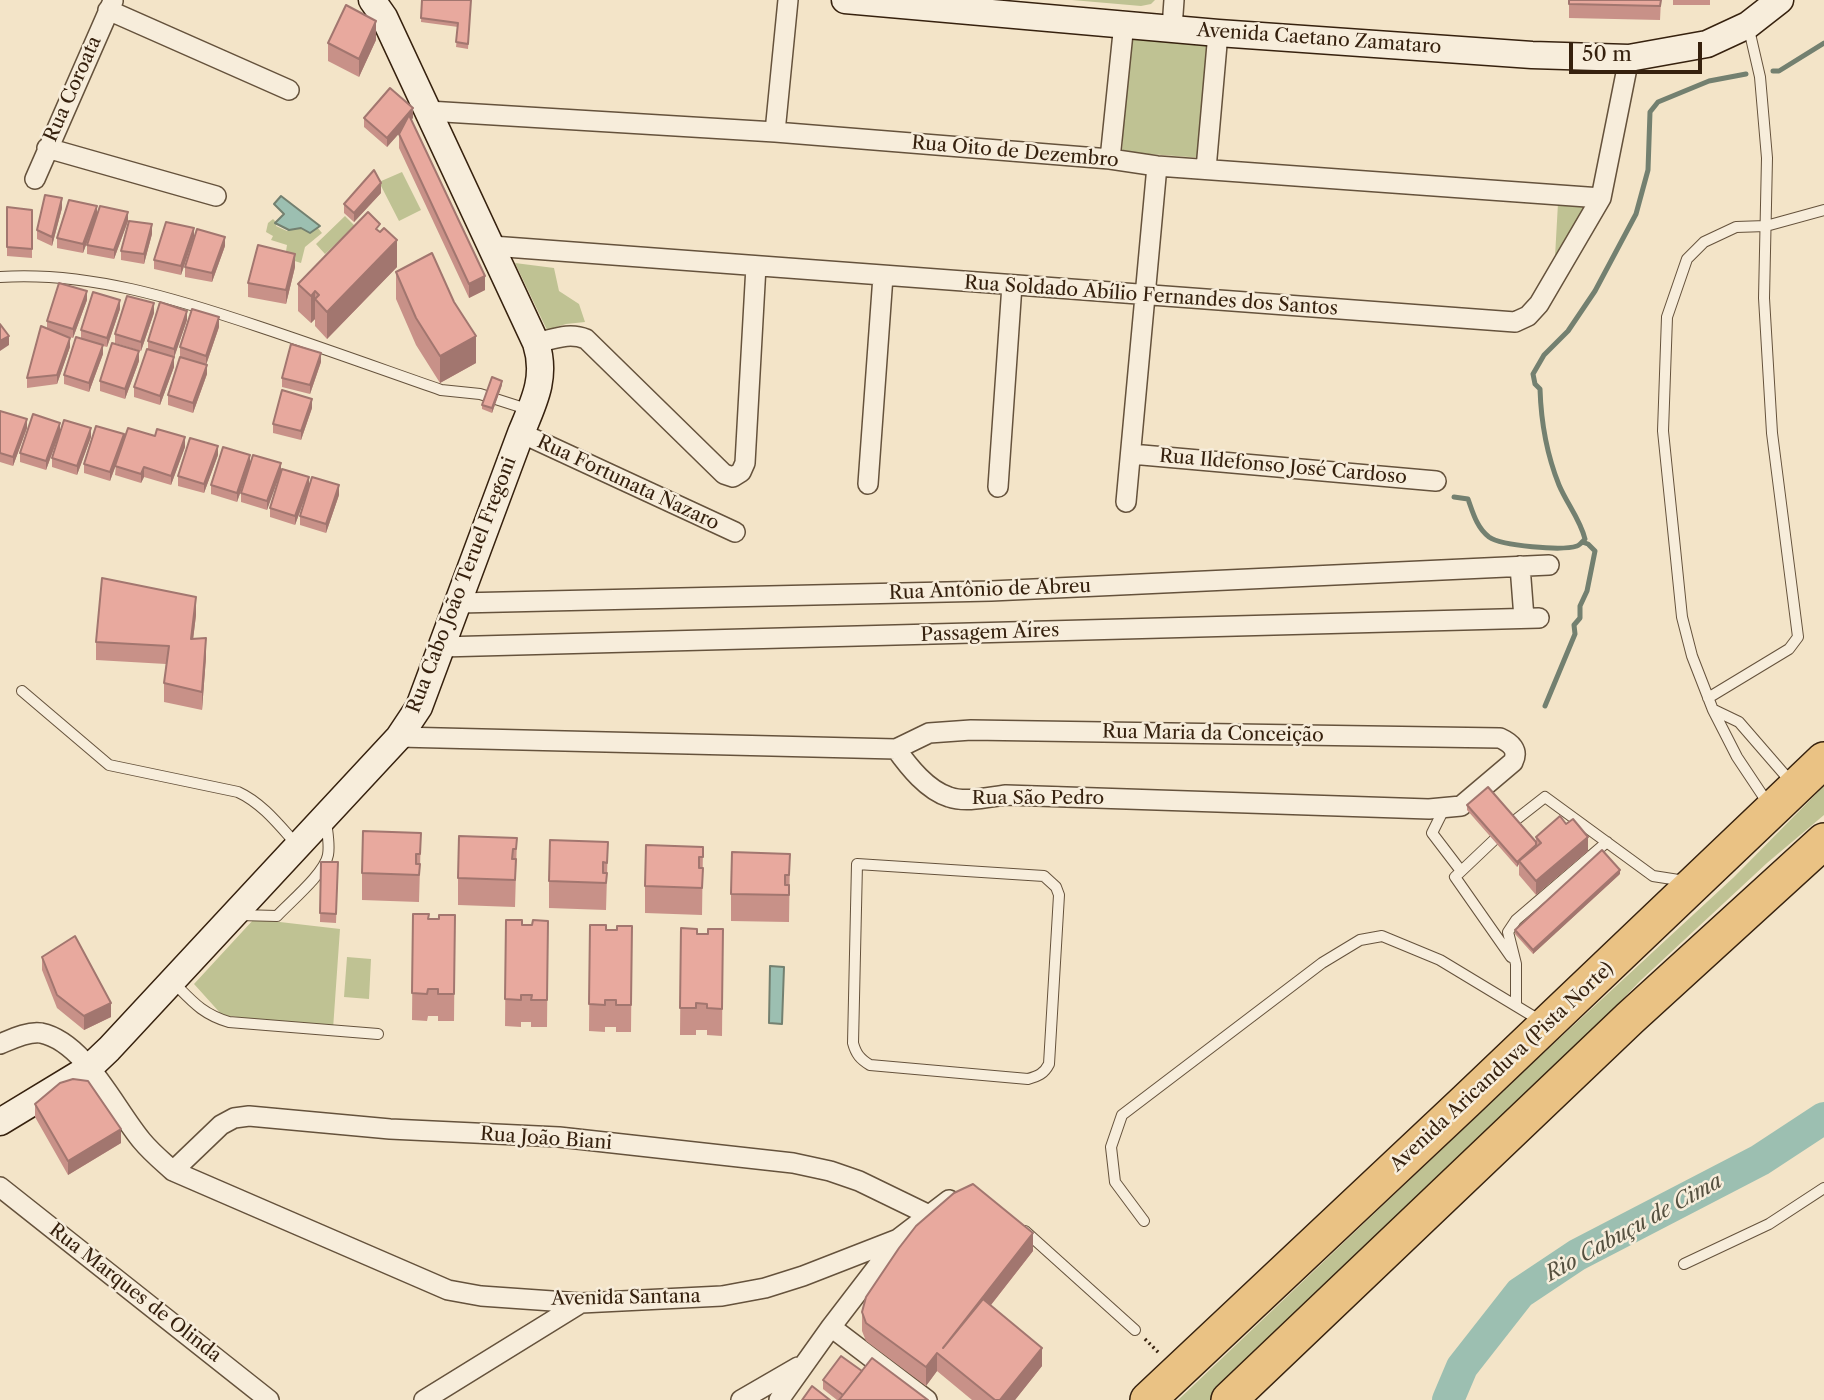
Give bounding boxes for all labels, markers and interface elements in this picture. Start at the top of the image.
street label: Avenida Caetano Zamataro [1196,19,1442,59]
scale bar [1572,28,1705,72]
street label: Rua Coroata [40,33,106,145]
text: 50 m [1582,41,1632,66]
street label: Rua Oito de Dezembro [910,132,1120,172]
street label: Rua Soldado Abílio Fernandes dos Santos [963,272,1339,320]
street label: Rua Fortunata Nazaro [533,431,723,535]
street label: Rua Ildefonso José Cardoso [1158,445,1408,489]
street label: Rua Cabo João Teruel Fregoni [403,454,521,716]
street label: Rua Antônio de Abreu [889,575,1091,605]
street label: Passagem Aíres [920,619,1060,647]
street label: Rua Maria da Conceição [1102,721,1324,747]
street label: Rua São Pedro [972,788,1104,810]
street label: Avenida Aricanduva (Pista Norte) [1386,957,1618,1177]
street label: Rua João Biani [479,1123,613,1155]
water label: Rio Cabuçu de Cima [1541,1169,1727,1287]
street label: Rua Marques de Olinda [44,1219,226,1367]
street label: Avenida Santana [551,1285,701,1311]

